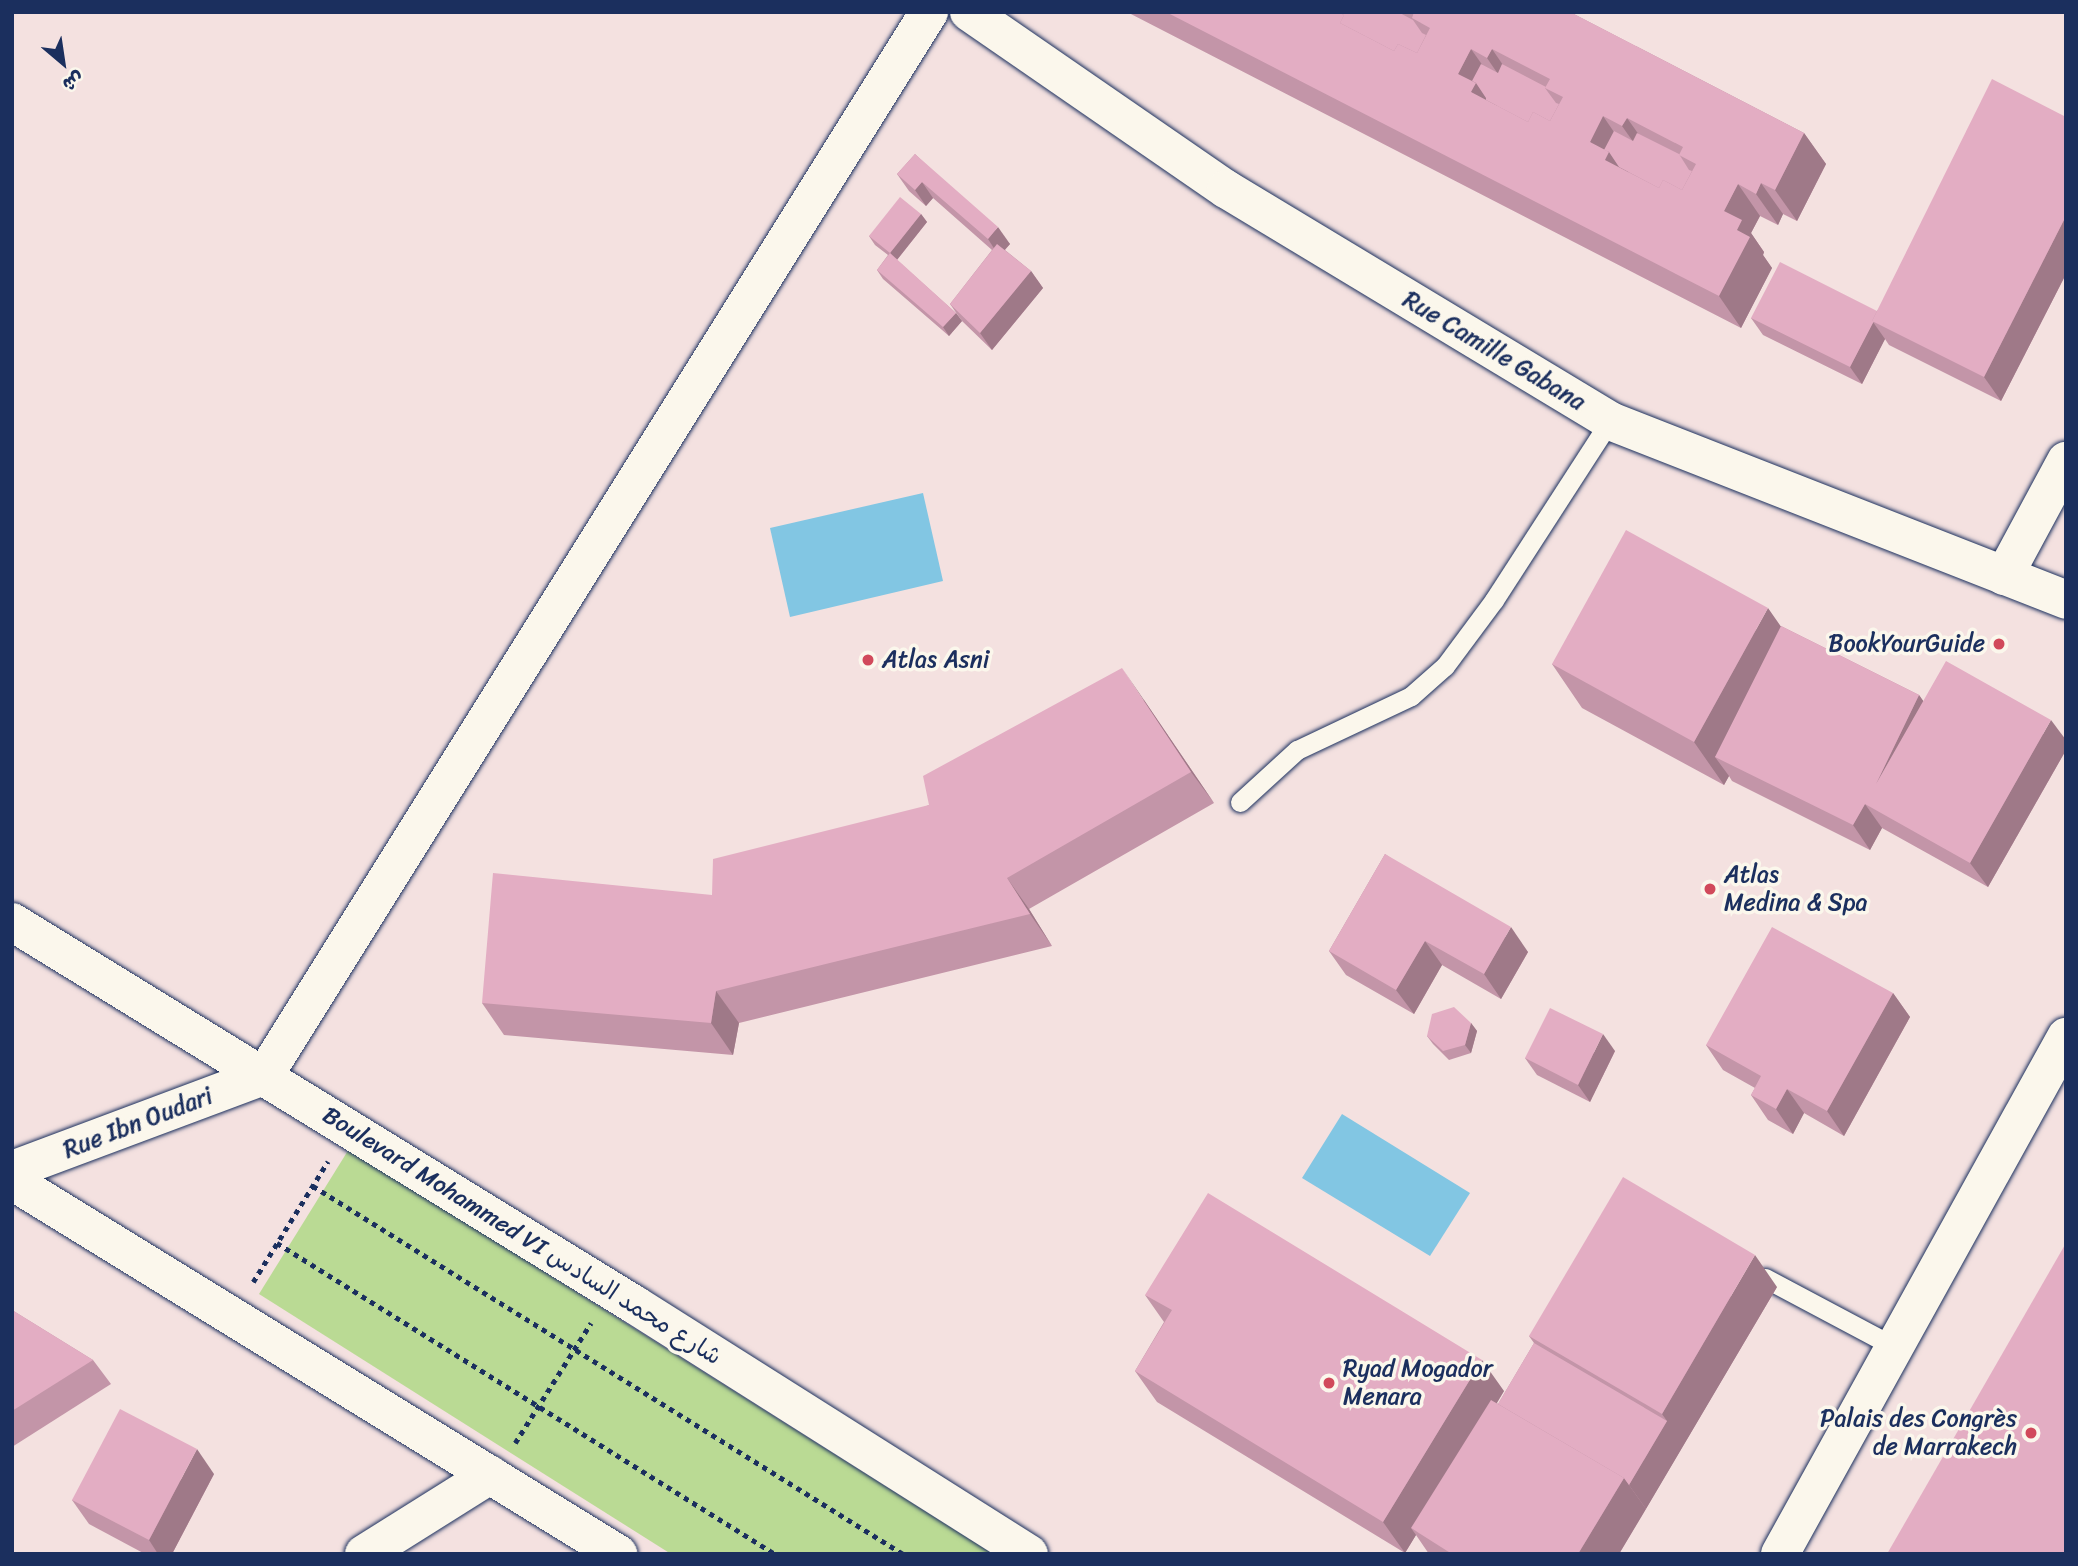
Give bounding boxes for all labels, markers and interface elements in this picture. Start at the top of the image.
north arrow [28,28,98,98]
text: ش [56,62,91,101]
street label: Rue Camille Gabana [1398,285,1590,417]
place label: BookYourGuide [1828,630,1985,658]
marker: BookYourGuide [1991,636,2007,652]
place label: Atlas Asni [882,646,990,674]
marker: Atlas Asni [860,652,876,668]
place label: Atlas Medina & Spa [1724,861,1868,917]
marker: Atlas Medina & Spa [1702,881,1718,897]
street label: Rue Ibn Oudari [59,1081,217,1165]
street label: Boulevard Mohammed VI شارع محمد السادس [318,1101,726,1371]
place label: Ryad Mogador Menara [1343,1355,1491,1411]
marker: Ryad Mogador Menara [1321,1375,1337,1391]
place label: Palais des Congrès de Marrakech [1820,1405,2017,1461]
marker: Palais des Congrès de Marrakech [2023,1425,2039,1441]

